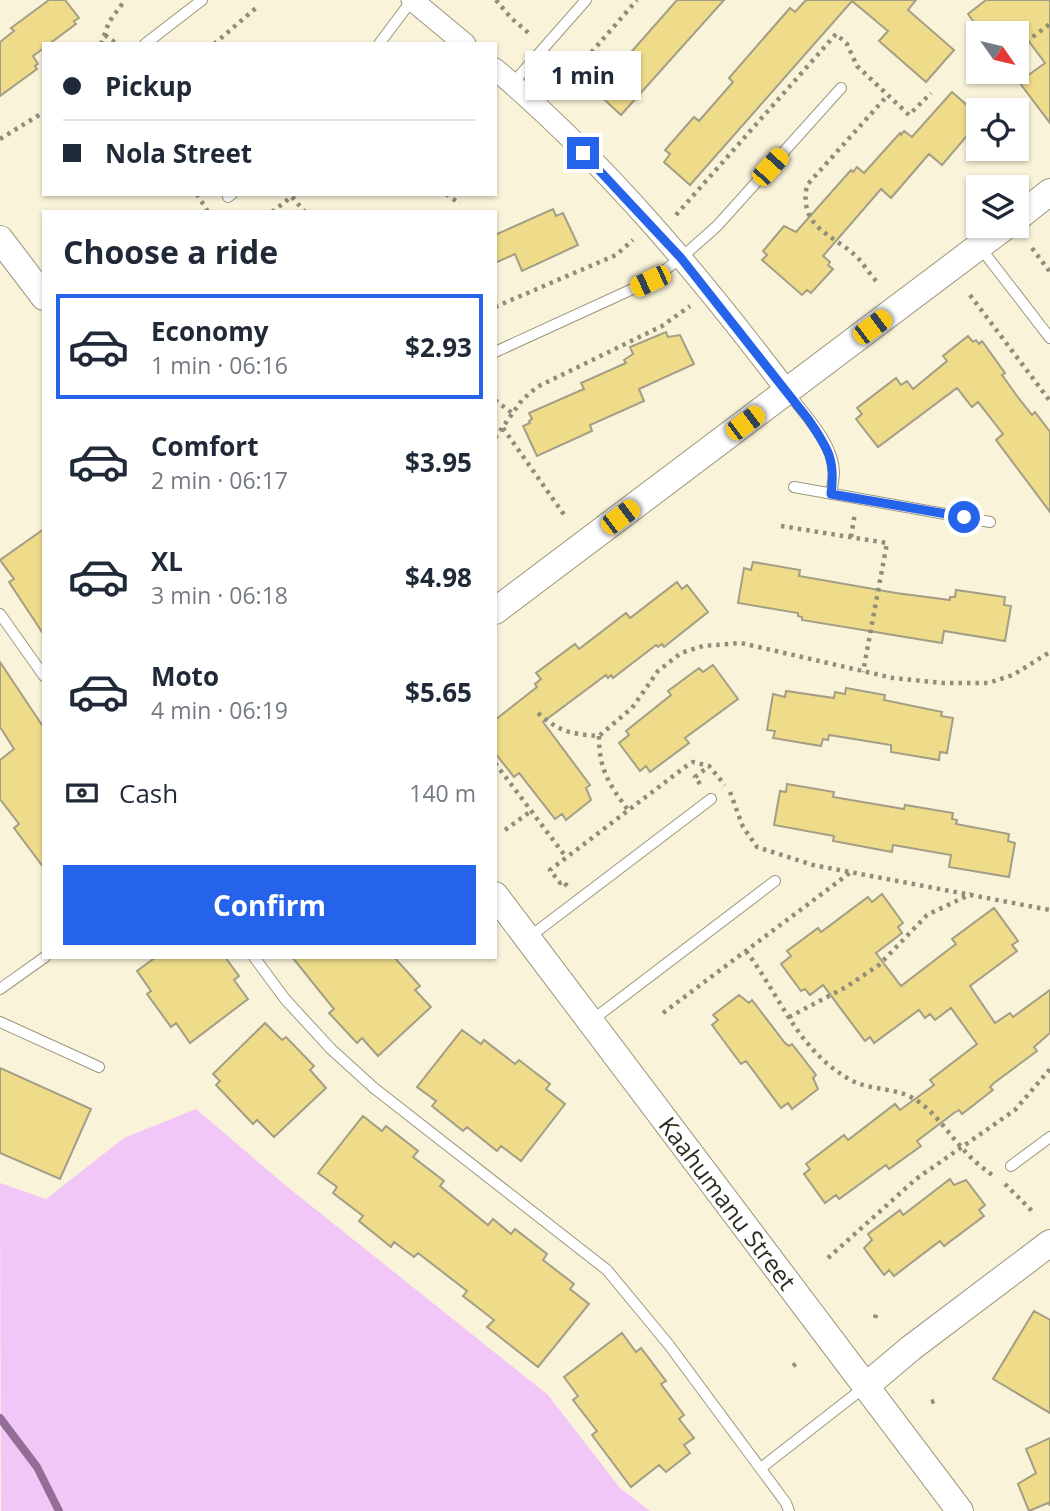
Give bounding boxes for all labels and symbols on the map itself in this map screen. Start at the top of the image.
north arrow [966,21,1029,84]
callout: 1 min [525,52,641,100]
route end [567,137,599,169]
car [749,144,792,190]
car [627,263,674,299]
car [849,306,896,348]
car [722,402,769,444]
car [597,496,644,538]
route start [948,501,980,533]
street label: Kaahumanu Street [652,1110,804,1296]

